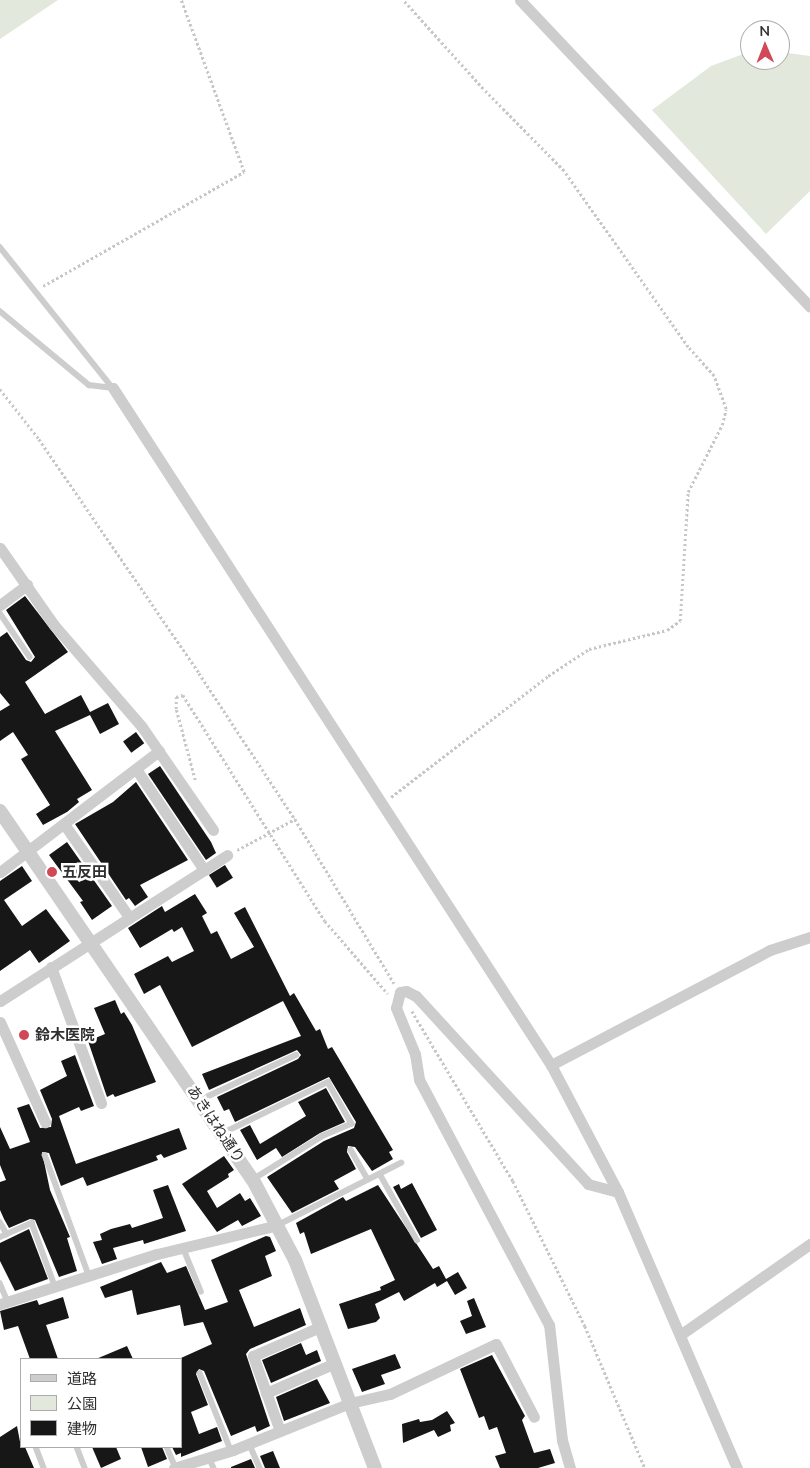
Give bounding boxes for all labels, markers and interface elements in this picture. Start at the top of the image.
north arrow [740,20,790,70]
text: N [759,22,770,40]
place label: 五反田 [62,863,107,881]
marker: 五反田 [46,866,58,878]
place label: 鈴木医院 [35,1026,95,1044]
marker: 鈴木医院 [17,1028,31,1042]
street label: あきはね通り [183,1082,249,1166]
legend [20,1358,182,1448]
text: 道路 [67,1369,97,1388]
text: 公園 [67,1394,97,1413]
text: 建物 [67,1419,97,1438]

